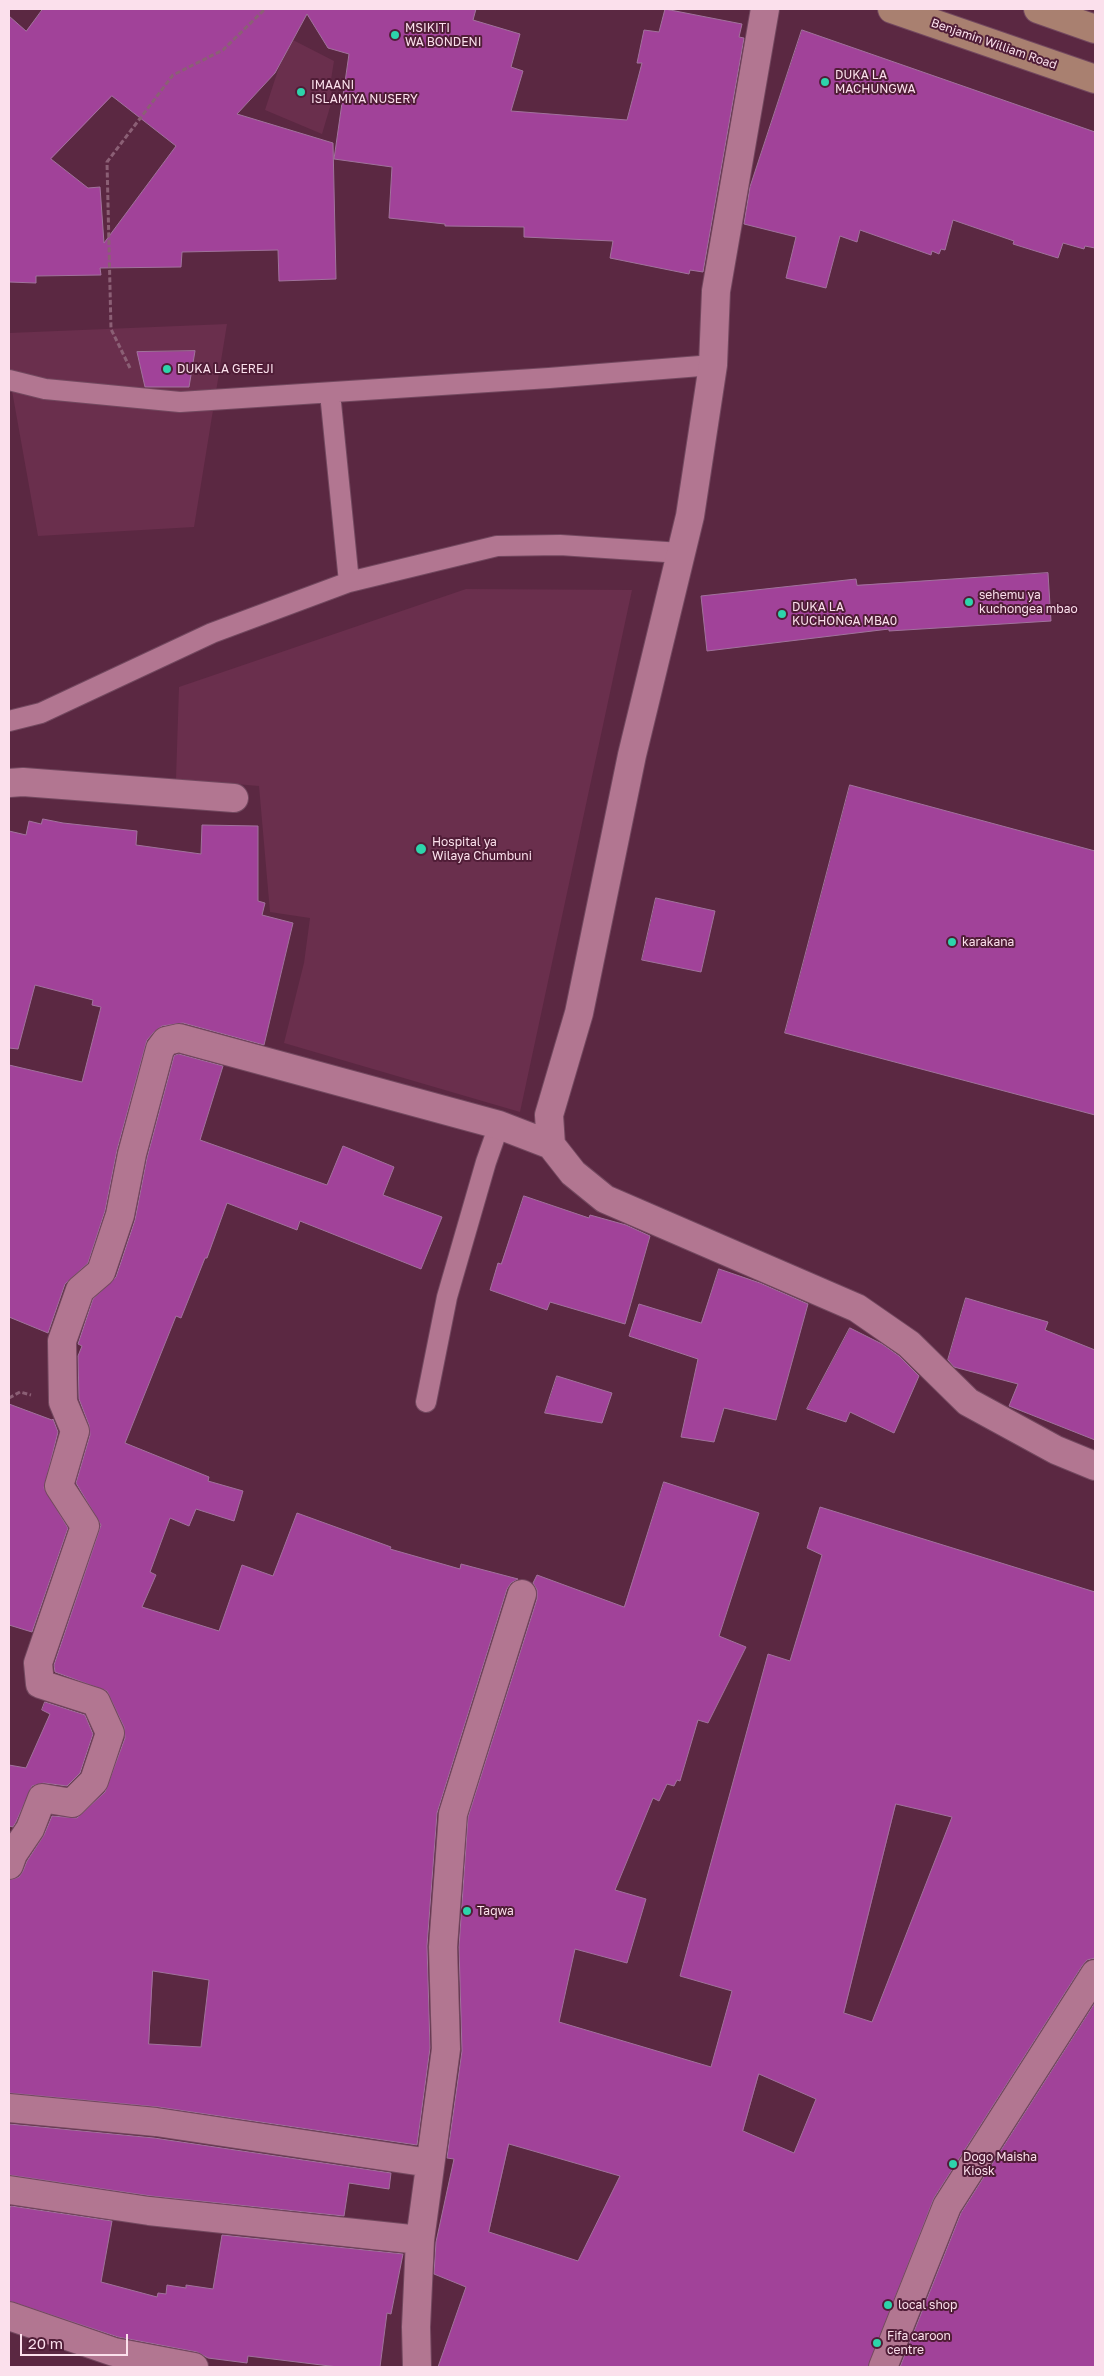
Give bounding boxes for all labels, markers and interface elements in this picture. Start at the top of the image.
street label: Benjamin William Road [929,16,1059,72]
place label: MSIKITI WA BONDENI [405,21,481,49]
marker: MSIKITI WA BONDENI [389,29,401,41]
place label: DUKA LA MACHUNGWA [835,68,915,96]
marker: DUKA LA MACHUNGWA [819,76,831,88]
place label: IMAANI ISLAMIYA NUSERY [311,78,418,106]
marker: IMAANI ISLAMIYA NUSERY [295,86,307,98]
place label: DUKA LA GEREJI [177,362,274,376]
marker: DUKA LA GEREJI [161,363,173,375]
place label: sehemu ya kuchongea mbao [979,588,1078,616]
marker: sehemu ya kuchongea mbao [963,596,975,608]
place label: DUKA LA KUCHONGA MBA0 [792,600,897,628]
marker: DUKA LA KUCHONGA MBA0 [776,608,788,620]
place label: Hospital ya Wilaya Chumbuni [432,835,532,863]
marker: Hospital ya Wilaya Chumbuni [414,842,428,856]
place label: karakana [962,935,1014,949]
marker: karakana [946,936,958,948]
place label: Taqwa [477,1904,514,1918]
marker: Taqwa [461,1905,473,1917]
place label: Dogo Maisha Kiosk [963,2150,1037,2178]
marker: Dogo Maisha Kiosk [947,2158,959,2170]
place label: local shop [898,2298,957,2312]
marker: local shop [882,2299,894,2311]
scale bar [22,2324,130,2356]
place label: Fifa caroon centre [887,2329,951,2357]
text: 20 m [28,2334,63,2352]
marker: Fifa caroon centre [871,2337,883,2349]

